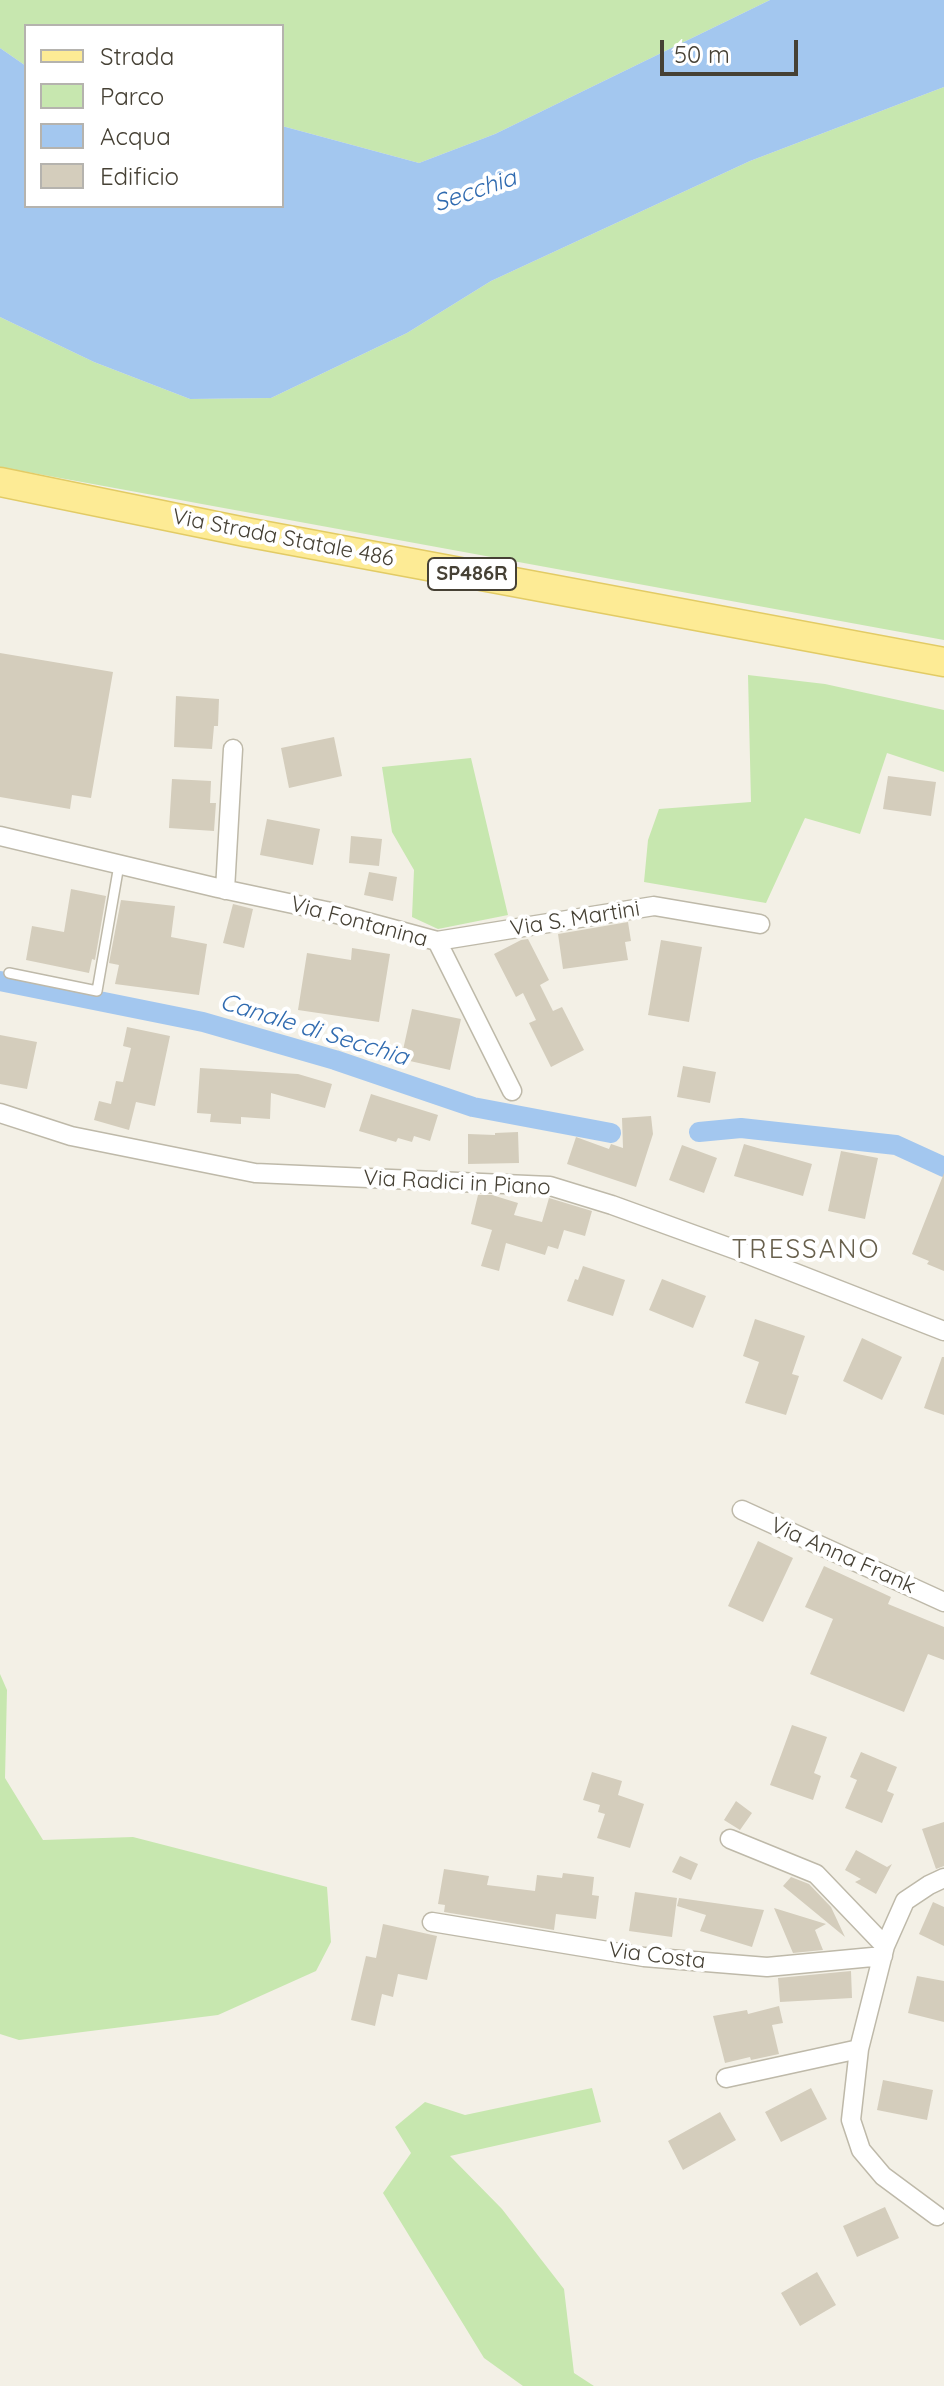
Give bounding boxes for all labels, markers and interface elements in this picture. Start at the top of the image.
legend [24,24,284,208]
scale bar [664,24,802,74]
text: 50 m [674,39,730,69]
text: Strada [100,41,174,71]
text: Parco [100,81,164,111]
text: Acqua [100,121,171,151]
text: Edificio [100,161,179,191]
water label: Secchia [430,164,520,218]
street label: Via Strada Statale 486 [170,504,396,572]
road number: SP486R [428,558,516,590]
street label: Via Fontanina [287,891,431,953]
street label: Via S. Martini [508,896,642,942]
water label: Canale di Secchia [216,988,412,1072]
street label: Via Radici in Piano [363,1165,551,1201]
district label: TRESSANO [732,1234,880,1266]
street label: Via Anna Frank [766,1512,920,1600]
street label: Via Costa [607,1937,707,1975]

